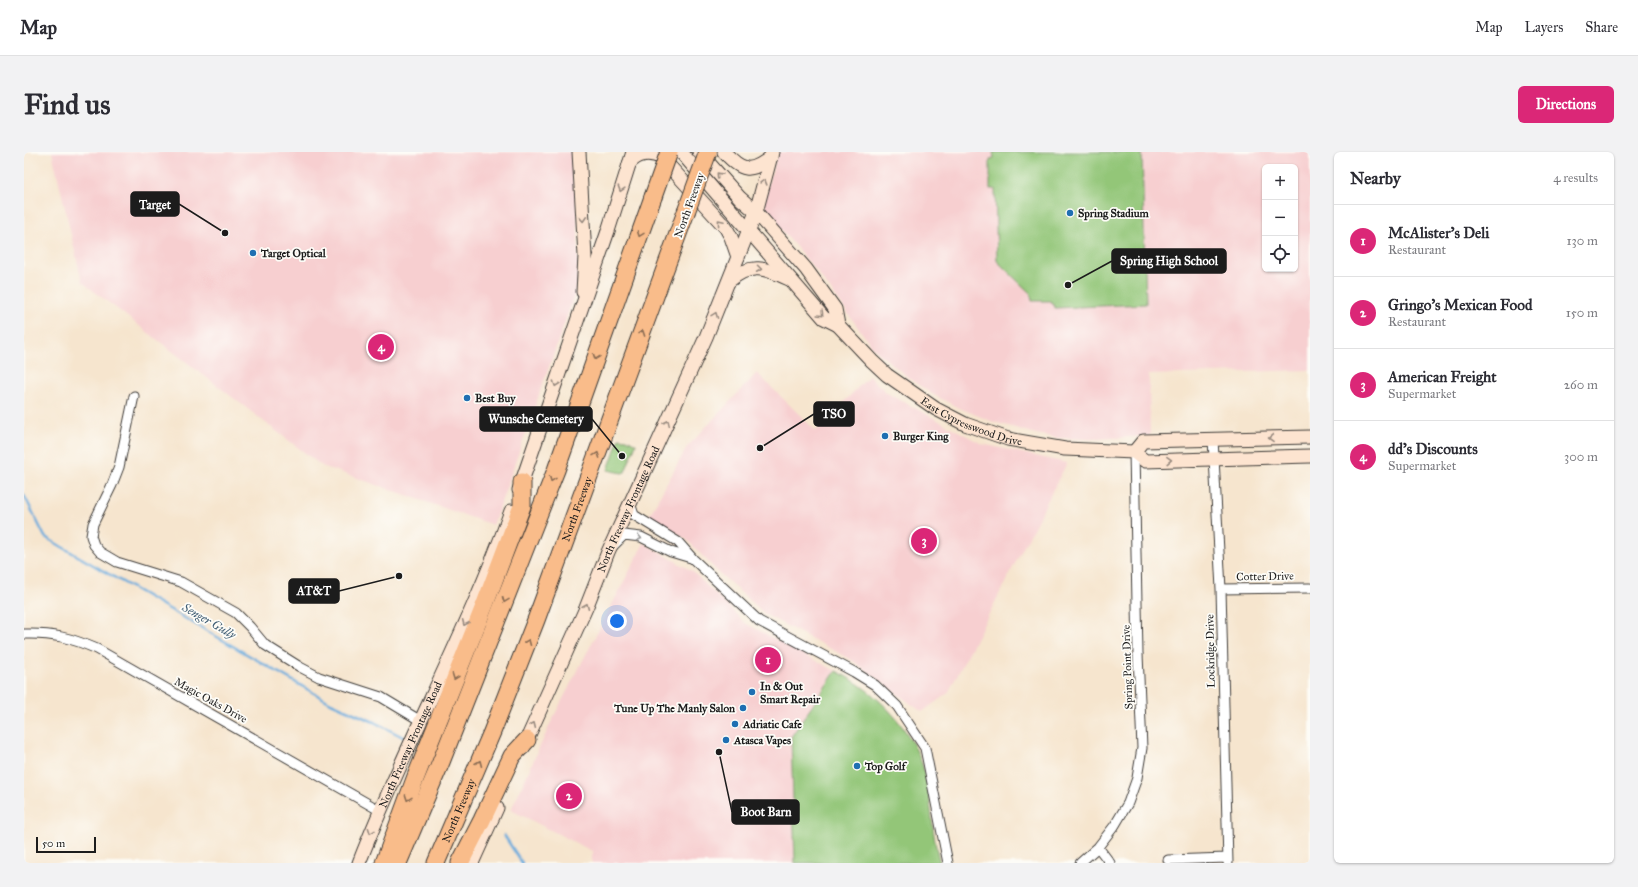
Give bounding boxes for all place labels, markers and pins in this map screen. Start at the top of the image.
callout: Target [131,192,179,216]
place label: Spring Stadium [1078,207,1150,221]
marker: Spring Stadium [1065,208,1075,218]
place label: Target Optical [260,247,327,261]
marker: Target Optical [248,248,258,258]
callout: Spring High School [1112,249,1226,273]
pin: 4 [368,332,394,362]
place label: Best Buy [475,392,516,406]
marker: Best Buy [462,393,472,403]
callout: TSO [814,402,854,426]
callout: Wunsche Cemetery [480,407,592,431]
place label: Burger King [893,430,949,443]
marker: Burger King [880,431,890,441]
pin: 3 [911,526,937,556]
callout: AT&T [289,579,339,603]
pin: 1 [755,645,781,675]
place label: In & Out Smart Repair [760,680,821,707]
marker: In & Out Smart Repair [747,687,757,697]
place label: Tune Up The Manly Salon [613,702,735,716]
marker: Tune Up The Manly Salon [738,703,748,713]
place label: Adriatic Cafe [742,718,802,731]
marker: Adriatic Cafe [730,719,740,729]
place label: Atasca Vapes [733,734,791,748]
marker: Atasca Vapes [721,735,731,745]
place label: Top Golf [864,760,908,774]
marker: Top Golf [852,761,862,771]
pin: 2 [556,781,582,811]
callout: Boot Barn [732,800,799,824]

